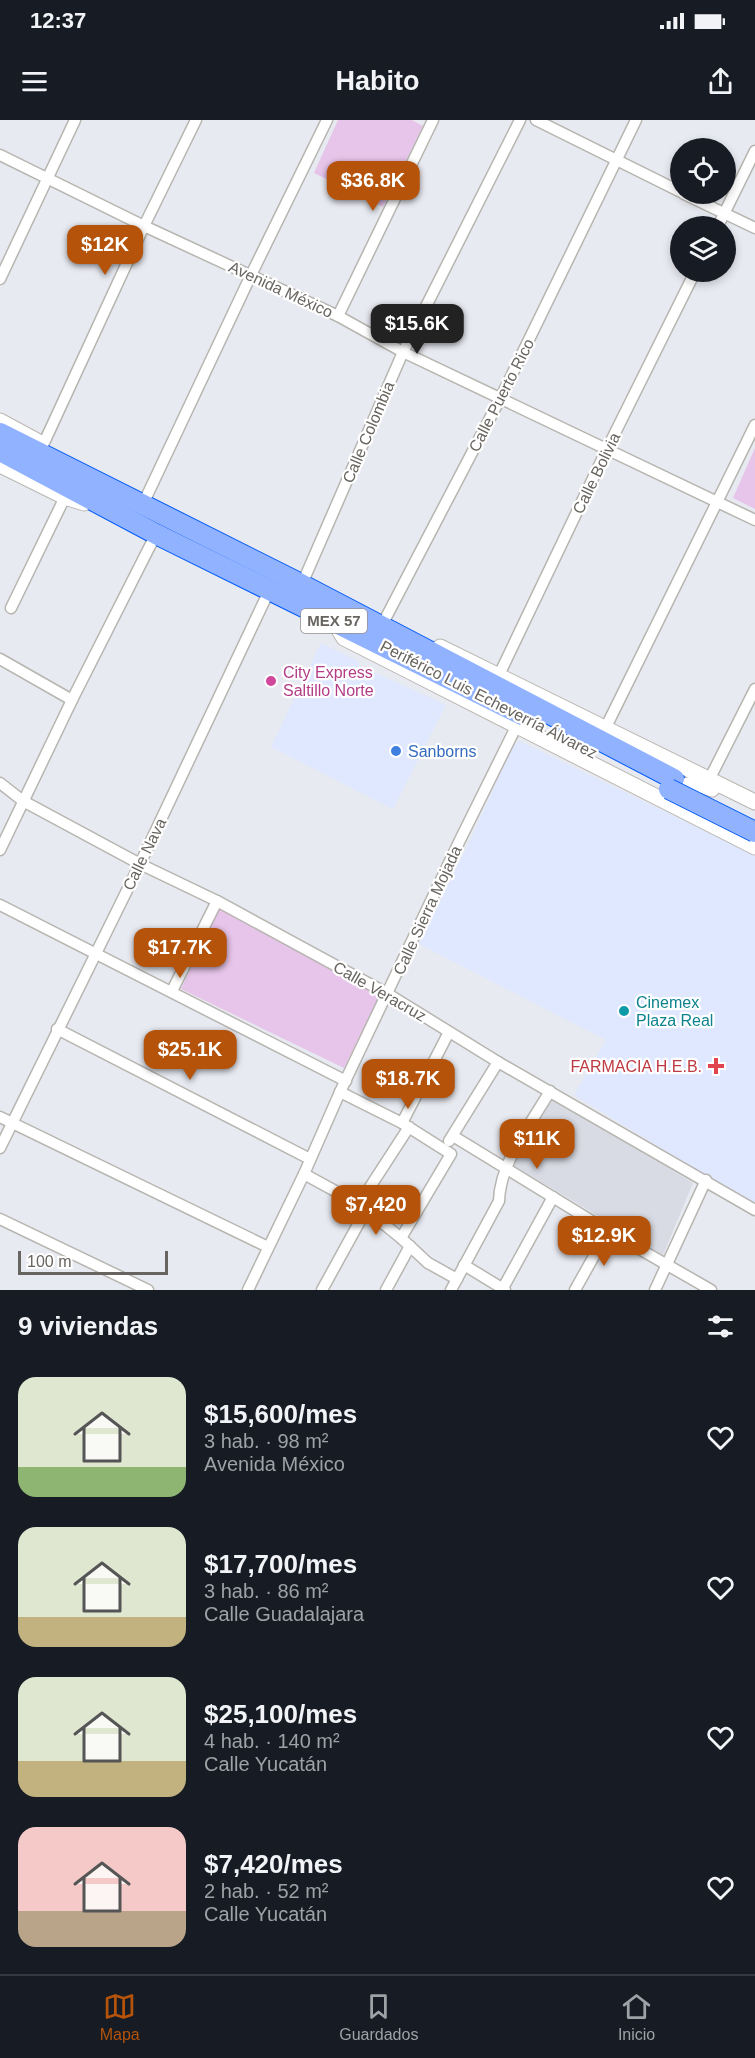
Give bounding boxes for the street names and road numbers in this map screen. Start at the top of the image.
street label: Avenida México [226,258,336,321]
street label: Calle Puerto Rico [466,336,537,455]
street label: Calle Colombia [339,379,398,485]
street label: Calle Bolivia [570,430,623,517]
road number: MEX 57 [301,609,367,633]
street label: Periférico Luis Echeverría Álvarez [378,636,600,762]
street label: Calle Nava [120,815,169,893]
street label: Calle Sierra Mojada [390,843,465,977]
street label: Calle Veracruz [330,958,429,1025]

